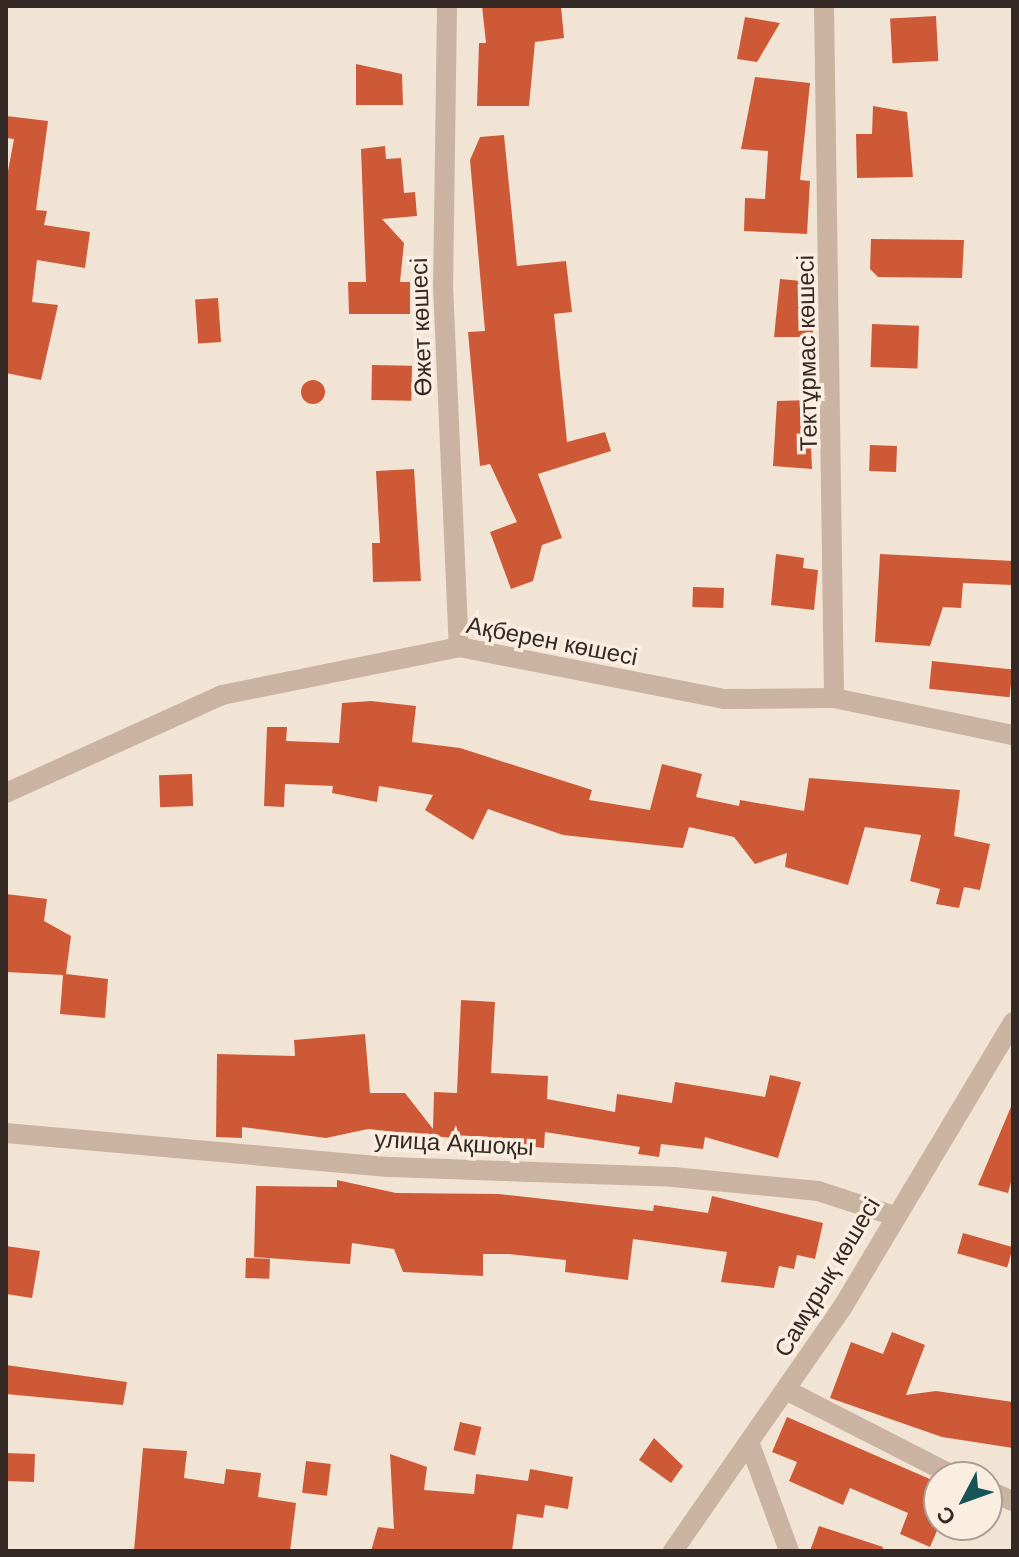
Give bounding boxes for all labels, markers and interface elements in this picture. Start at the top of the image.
street label: Тектұрмас көшесі [791,255,823,451]
street label: Өжет көшесі [404,257,438,397]
street label: Ақберен көшесі [464,610,640,672]
street label: улица Ақшоқы [374,1124,534,1162]
street label: Самұрық көшесі [768,1192,886,1362]
north arrow [923,1461,1003,1541]
text: С [931,1502,961,1530]

